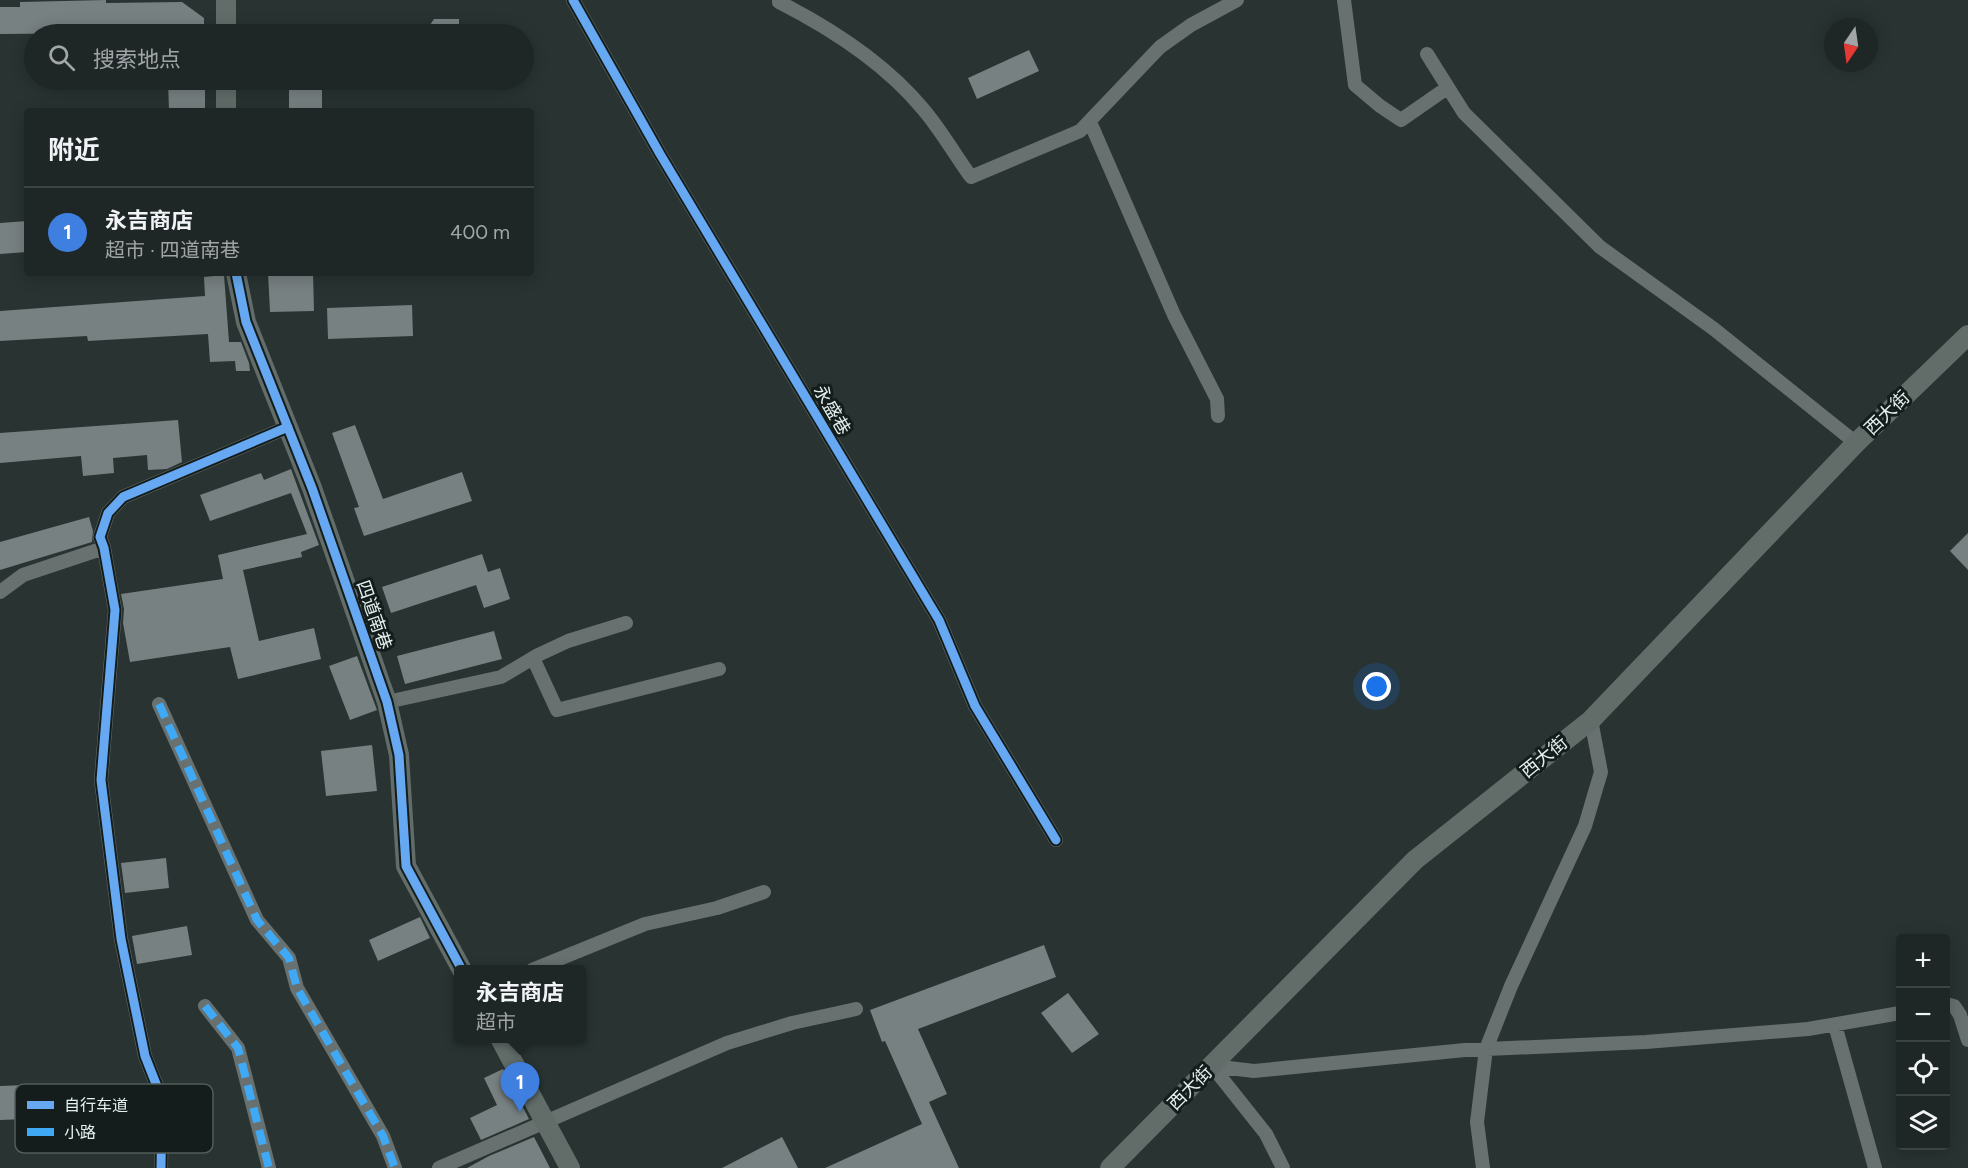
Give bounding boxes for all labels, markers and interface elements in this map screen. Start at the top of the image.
north arrow [1824,18,1878,72]
search box [24,24,534,90]
icon: search [45,41,78,74]
text: 搜索地点 [93,46,181,73]
text: 附近 [48,134,100,166]
text: 永吉商店 [105,207,193,234]
text: 1 [63,220,72,244]
text: 400 m [450,220,510,244]
text: 超市 · 四道南巷 [105,238,240,262]
street label: 永盛巷 [809,381,855,439]
street label: 西大街 [1860,386,1914,440]
street label: 四道南巷 [352,577,396,653]
your location [1362,672,1391,701]
street label: 西大街 [1516,731,1572,783]
map controls [1896,934,1950,1150]
button: + [1896,934,1950,988]
popup [454,965,586,1043]
text: 永吉商店 [476,979,564,1006]
button: − [1896,988,1950,1042]
text: 超市 [476,1010,516,1034]
button: locate [1896,1042,1950,1096]
street label: 西大街 [1163,1061,1217,1115]
pin: 1 [500,1062,540,1112]
legend [15,1084,213,1153]
text: 自行车道 [64,1096,128,1115]
button: layers [1896,1096,1950,1150]
text: 小路 [64,1123,96,1142]

